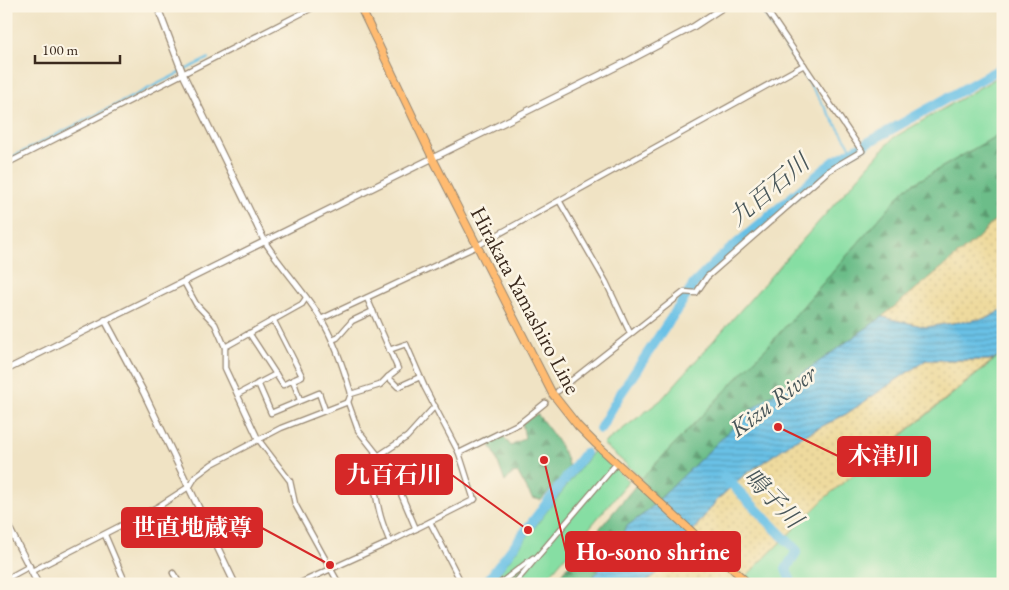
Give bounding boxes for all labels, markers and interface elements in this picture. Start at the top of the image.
scale bar [35,32,120,64]
text: 100 m [42,40,79,59]
water label: 九百石川 [722,145,818,232]
street label: Hirakata Yamashiro Line [464,201,588,400]
water label: Kizu River [722,357,824,444]
callout: 木津川 [838,437,930,476]
text: 木津川 [848,440,920,471]
callout: 九百石川 [336,455,452,494]
text: 九百石川 [346,459,442,490]
water label: 鳴子川 [737,461,812,536]
callout: 世直地蔵尊 [122,508,262,547]
text: 世直地蔵尊 [132,512,252,543]
callout: Ho-sono shrine [566,532,740,571]
text: Ho-sono shrine [576,536,730,567]

